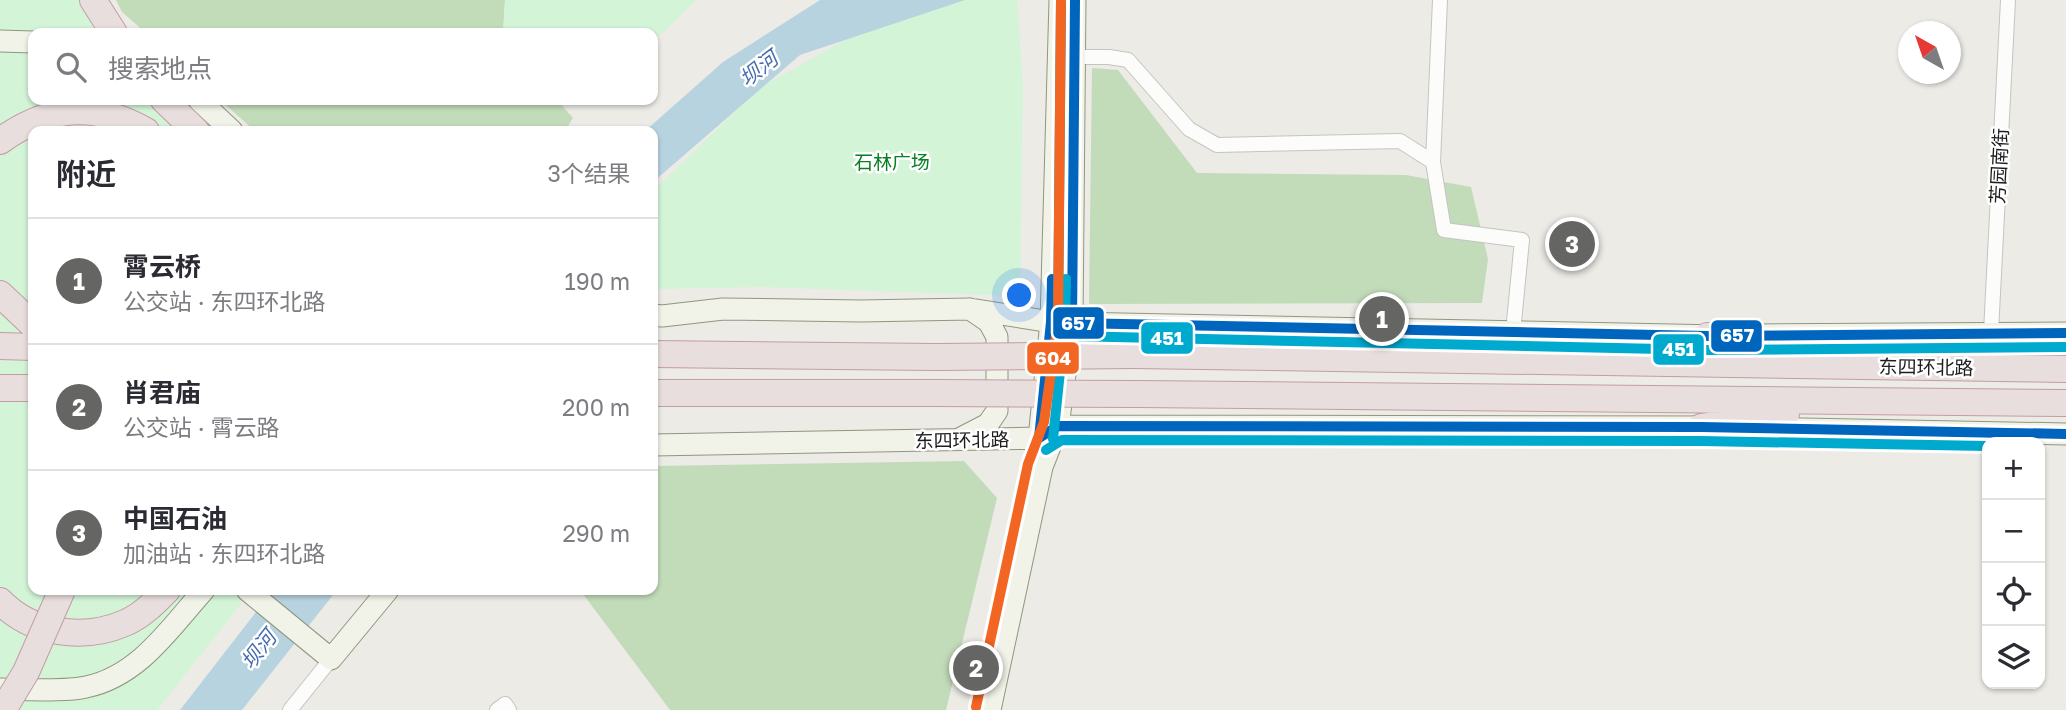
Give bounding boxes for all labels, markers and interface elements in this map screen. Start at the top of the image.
north arrow [1898,21,1961,84]
search box [28,28,658,105]
water label: 坝河 [734,43,786,91]
icon: search [52,48,90,86]
text: 搜索地点 [108,53,212,84]
street label: 芳园南街 [1985,127,2012,205]
park label: 石林广场 [854,150,930,173]
text: 附近 [56,156,116,192]
text: 3个结果 [548,159,630,187]
pin: 3 [1549,218,1595,270]
text: 霄云桥 [123,251,201,282]
text: 1 [73,267,85,295]
text: 190 m [565,267,630,295]
your location [1002,278,1036,312]
text: 公交站 · 东四环北路 [123,287,325,315]
pin: 1 [1359,293,1405,345]
line badge: 657 [1052,306,1105,340]
text: 657 [1061,311,1095,334]
line badge: 657 [1710,319,1763,353]
line badge: 451 [1140,321,1194,355]
text: 657 [1720,323,1754,346]
text: 451 [1150,326,1184,349]
line badge: 451 [1652,333,1705,366]
text: 451 [1662,337,1696,360]
line badge: 604 [1026,341,1080,375]
text: 604 [1035,346,1071,369]
street label: 东四环北路 [1878,354,1974,379]
text: 肖君庙 [123,377,201,408]
text: 2 [72,393,86,421]
text: 200 m [562,393,630,421]
text: 公交站 · 霄云路 [123,413,279,441]
street label: 东四环北路 [914,427,1010,452]
map controls [1982,437,2045,689]
button: + [1982,437,2045,500]
button: − [1982,500,2045,563]
text: 中国石油 [123,503,227,534]
text: 3 [72,519,86,547]
text: 290 m [562,519,630,547]
text: 加油站 · 东四环北路 [123,539,325,567]
button: locate [1982,563,2045,626]
water label: 坝河 [235,622,284,674]
button: layers [1982,626,2045,689]
pin: 2 [953,642,999,694]

